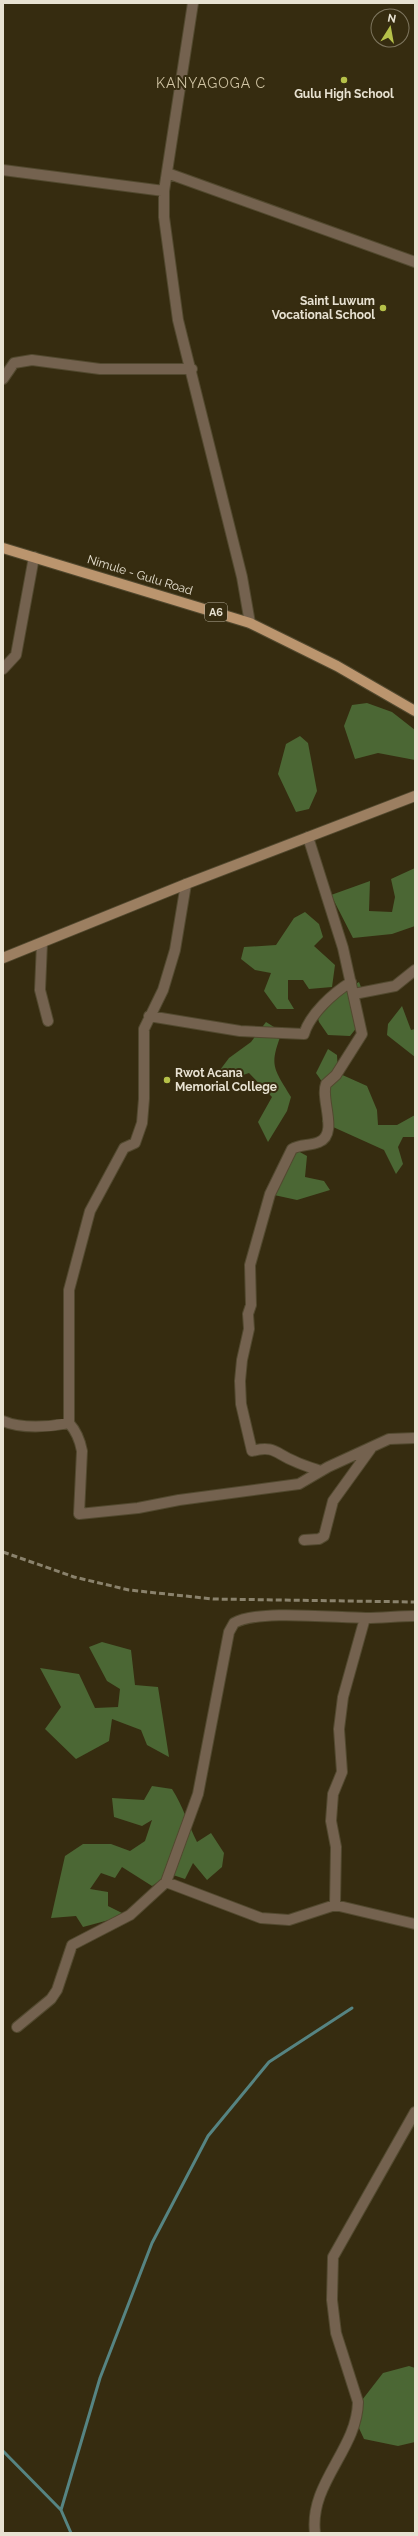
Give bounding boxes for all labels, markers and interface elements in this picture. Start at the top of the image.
north arrow [370,8,410,48]
text: N [386,11,397,26]
district label: KANYAGOGA C [156,75,266,91]
marker: Gulu High School [339,75,349,85]
place label: Gulu High School [294,87,394,101]
place label: Saint Luwum Vocational School [272,294,375,322]
marker: Saint Luwum Vocational School [378,303,388,313]
street label: Nimule - Gulu Road [86,552,194,598]
road number: A6 [205,603,227,621]
place label: Rwot Acana Memorial College [175,1066,277,1094]
marker: Rwot Acana Memorial College [162,1075,172,1085]

